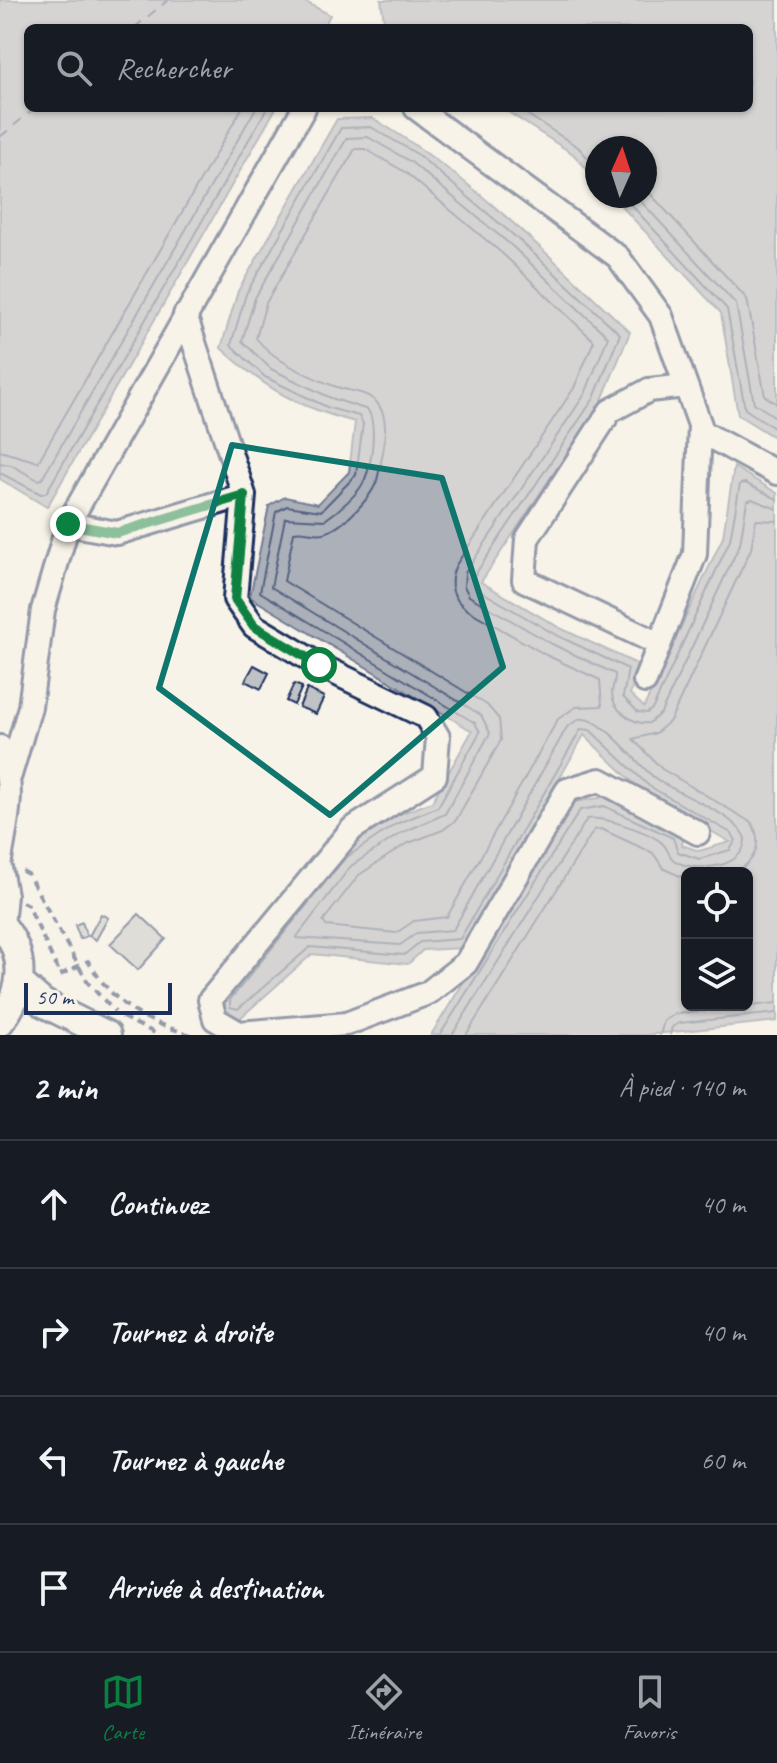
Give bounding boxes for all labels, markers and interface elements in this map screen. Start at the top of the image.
search box [24,24,753,112]
icon: search [52,46,96,90]
text: Rechercher [116,49,231,87]
north arrow [585,136,657,208]
route end [50,506,86,542]
route start [301,647,337,683]
map controls [681,867,753,1011]
button: locate [681,867,753,939]
button: layers [681,939,753,1011]
scale bar [24,979,172,1015]
text: 50 m [36,983,73,1011]
text: 2 min [32,1066,97,1109]
text: À pied · 140 m [619,1071,745,1104]
icon: ahead [32,1182,76,1226]
text: Continuez [108,1185,207,1223]
text: 40 m [701,1188,745,1221]
icon: right [32,1310,76,1354]
text: Tournez à droite [108,1313,272,1351]
text: 40 m [701,1316,745,1349]
icon: left [32,1438,76,1482]
text: Tournez à gauche [108,1441,283,1479]
text: 60 m [701,1444,745,1477]
icon: arrive [32,1566,76,1610]
text: Arrivée à destination [108,1569,323,1607]
tab: Carte [101,1670,145,1746]
tab: Itinéraire [347,1670,421,1746]
tab: Favoris [623,1670,676,1746]

